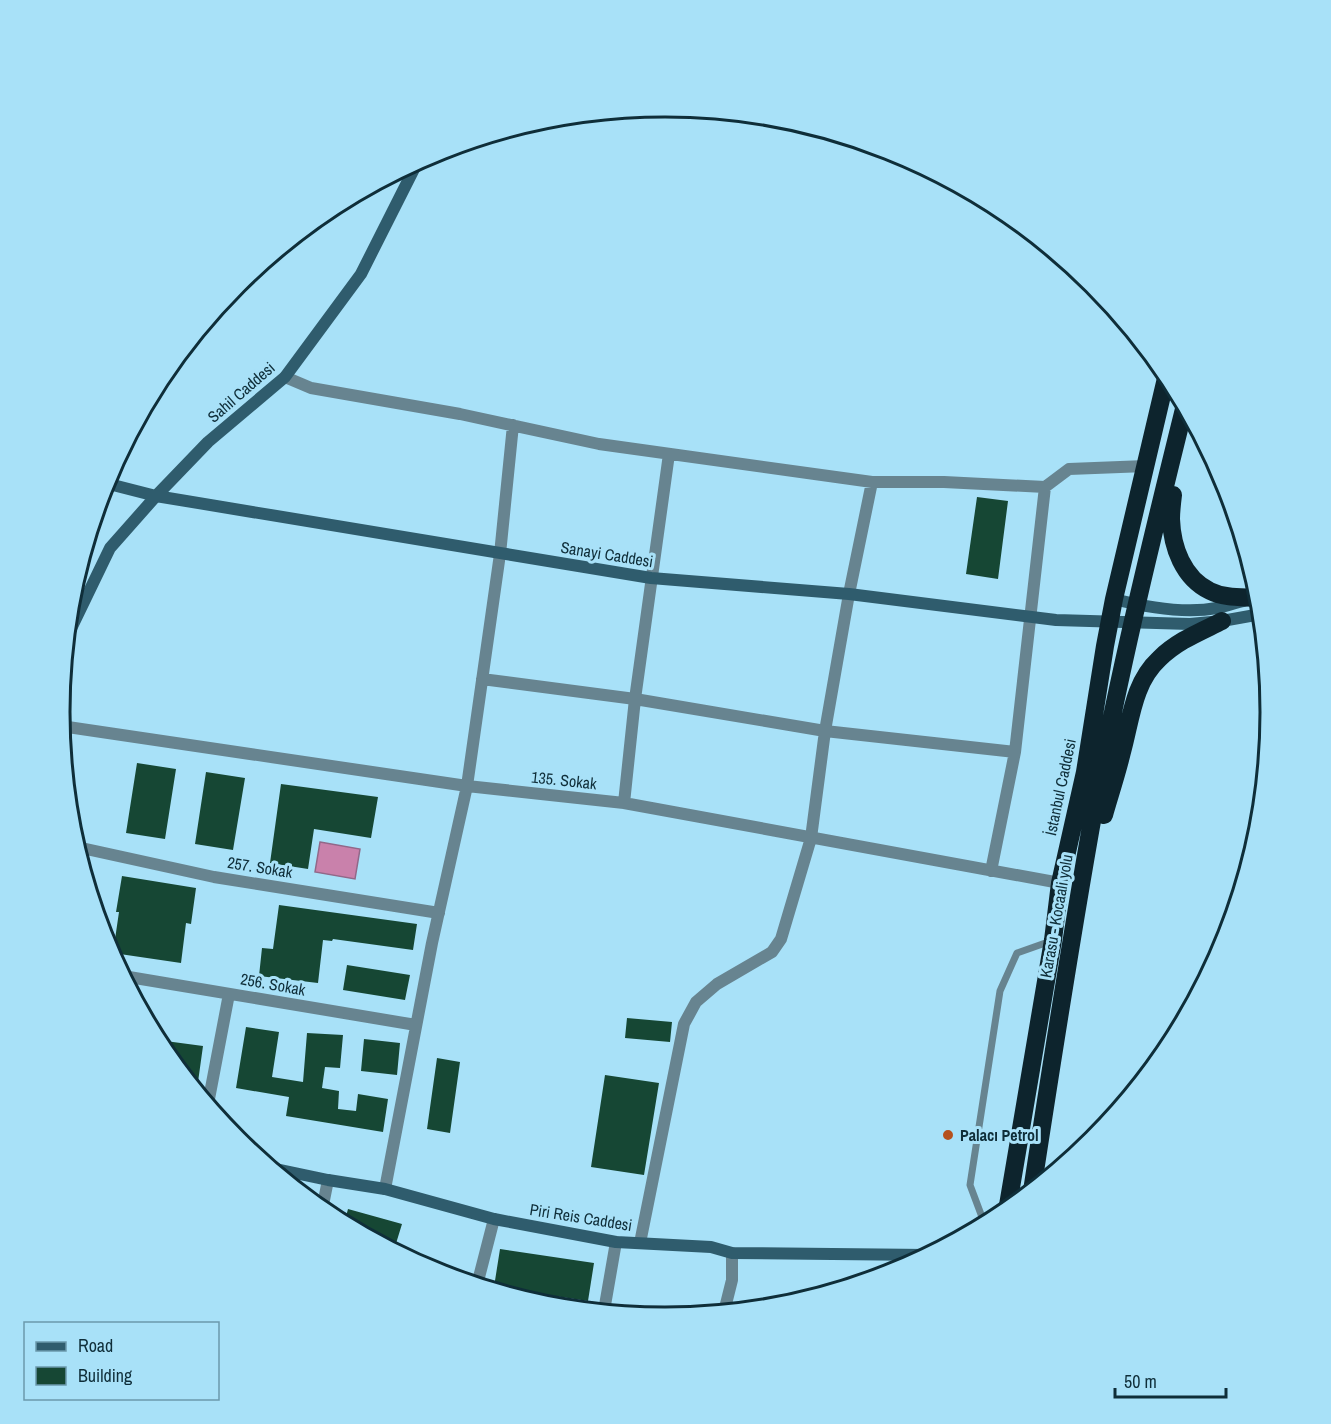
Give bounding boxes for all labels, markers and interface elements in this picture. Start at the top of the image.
street label: Sahil Caddesi [203,357,279,427]
street label: Sanayi Caddesi [559,536,655,572]
street label: İstanbul Caddesi [1039,737,1081,837]
street label: 135. Sokak [530,766,598,794]
street label: 257. Sokak [226,851,295,883]
street label: Karasu - Kocaali yolu [1034,853,1078,979]
street label: 256. Sokak [239,967,308,1001]
place label: Palacı Petrol [960,1124,1039,1146]
marker: Palacı Petrol [941,1128,955,1142]
street label: Piri Reis Caddesi [528,1198,634,1236]
legend [24,1322,219,1400]
text: Road [78,1333,113,1358]
scale bar [1115,1361,1226,1399]
text: Building [78,1363,133,1388]
text: 50 m [1124,1369,1157,1394]

